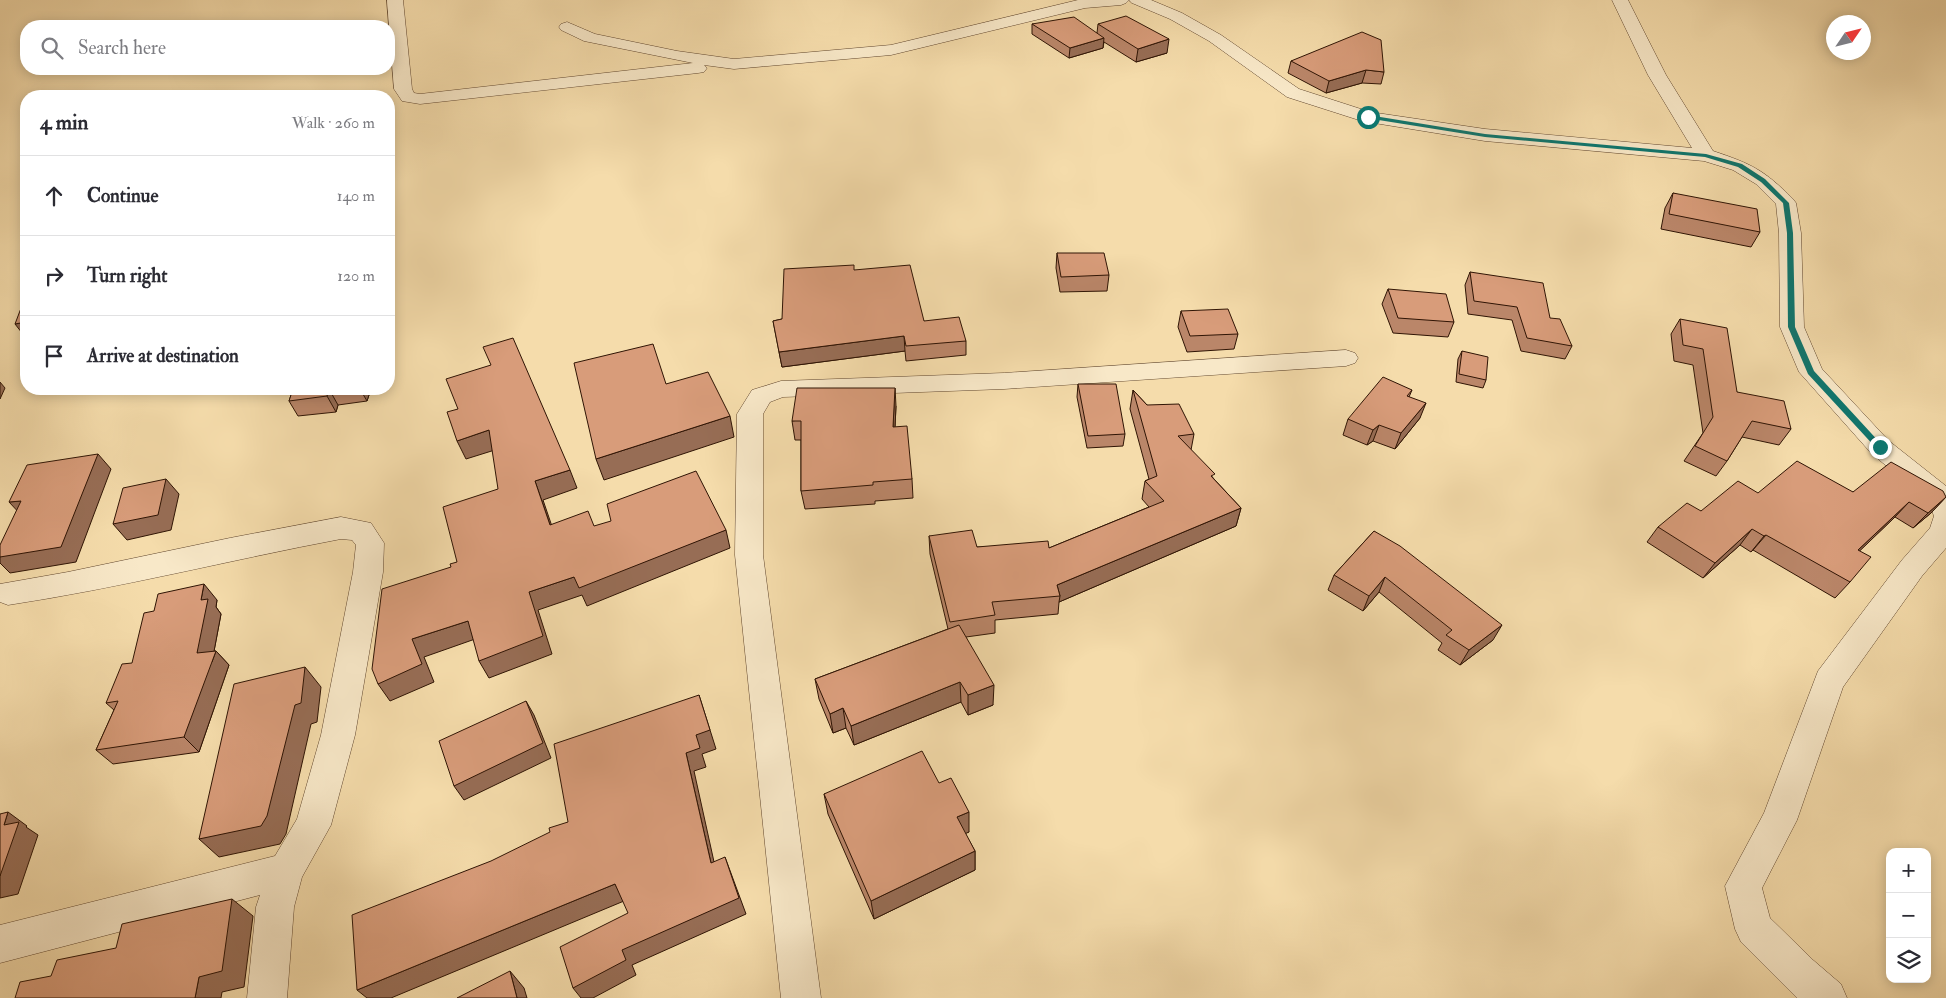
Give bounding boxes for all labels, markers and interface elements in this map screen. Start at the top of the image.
north arrow [1826,15,1871,60]
search box [20,20,395,75]
icon: search [38,34,66,62]
text: Search here [78,36,166,60]
route start [1357,106,1380,129]
text: 4 min [40,109,88,136]
text: Walk · 260 m [292,113,375,133]
icon: ahead [40,182,68,210]
text: Continue [87,184,158,208]
text: 140 m [337,186,375,206]
icon: right [40,262,68,290]
text: Turn right [87,264,167,288]
text: 120 m [337,266,375,286]
icon: arrive [40,342,68,370]
text: Arrive at destination [87,344,239,368]
route end [1869,436,1892,459]
map controls [1886,848,1931,983]
button: + [1886,848,1931,893]
button: − [1886,893,1931,938]
button: layers [1886,938,1931,983]

